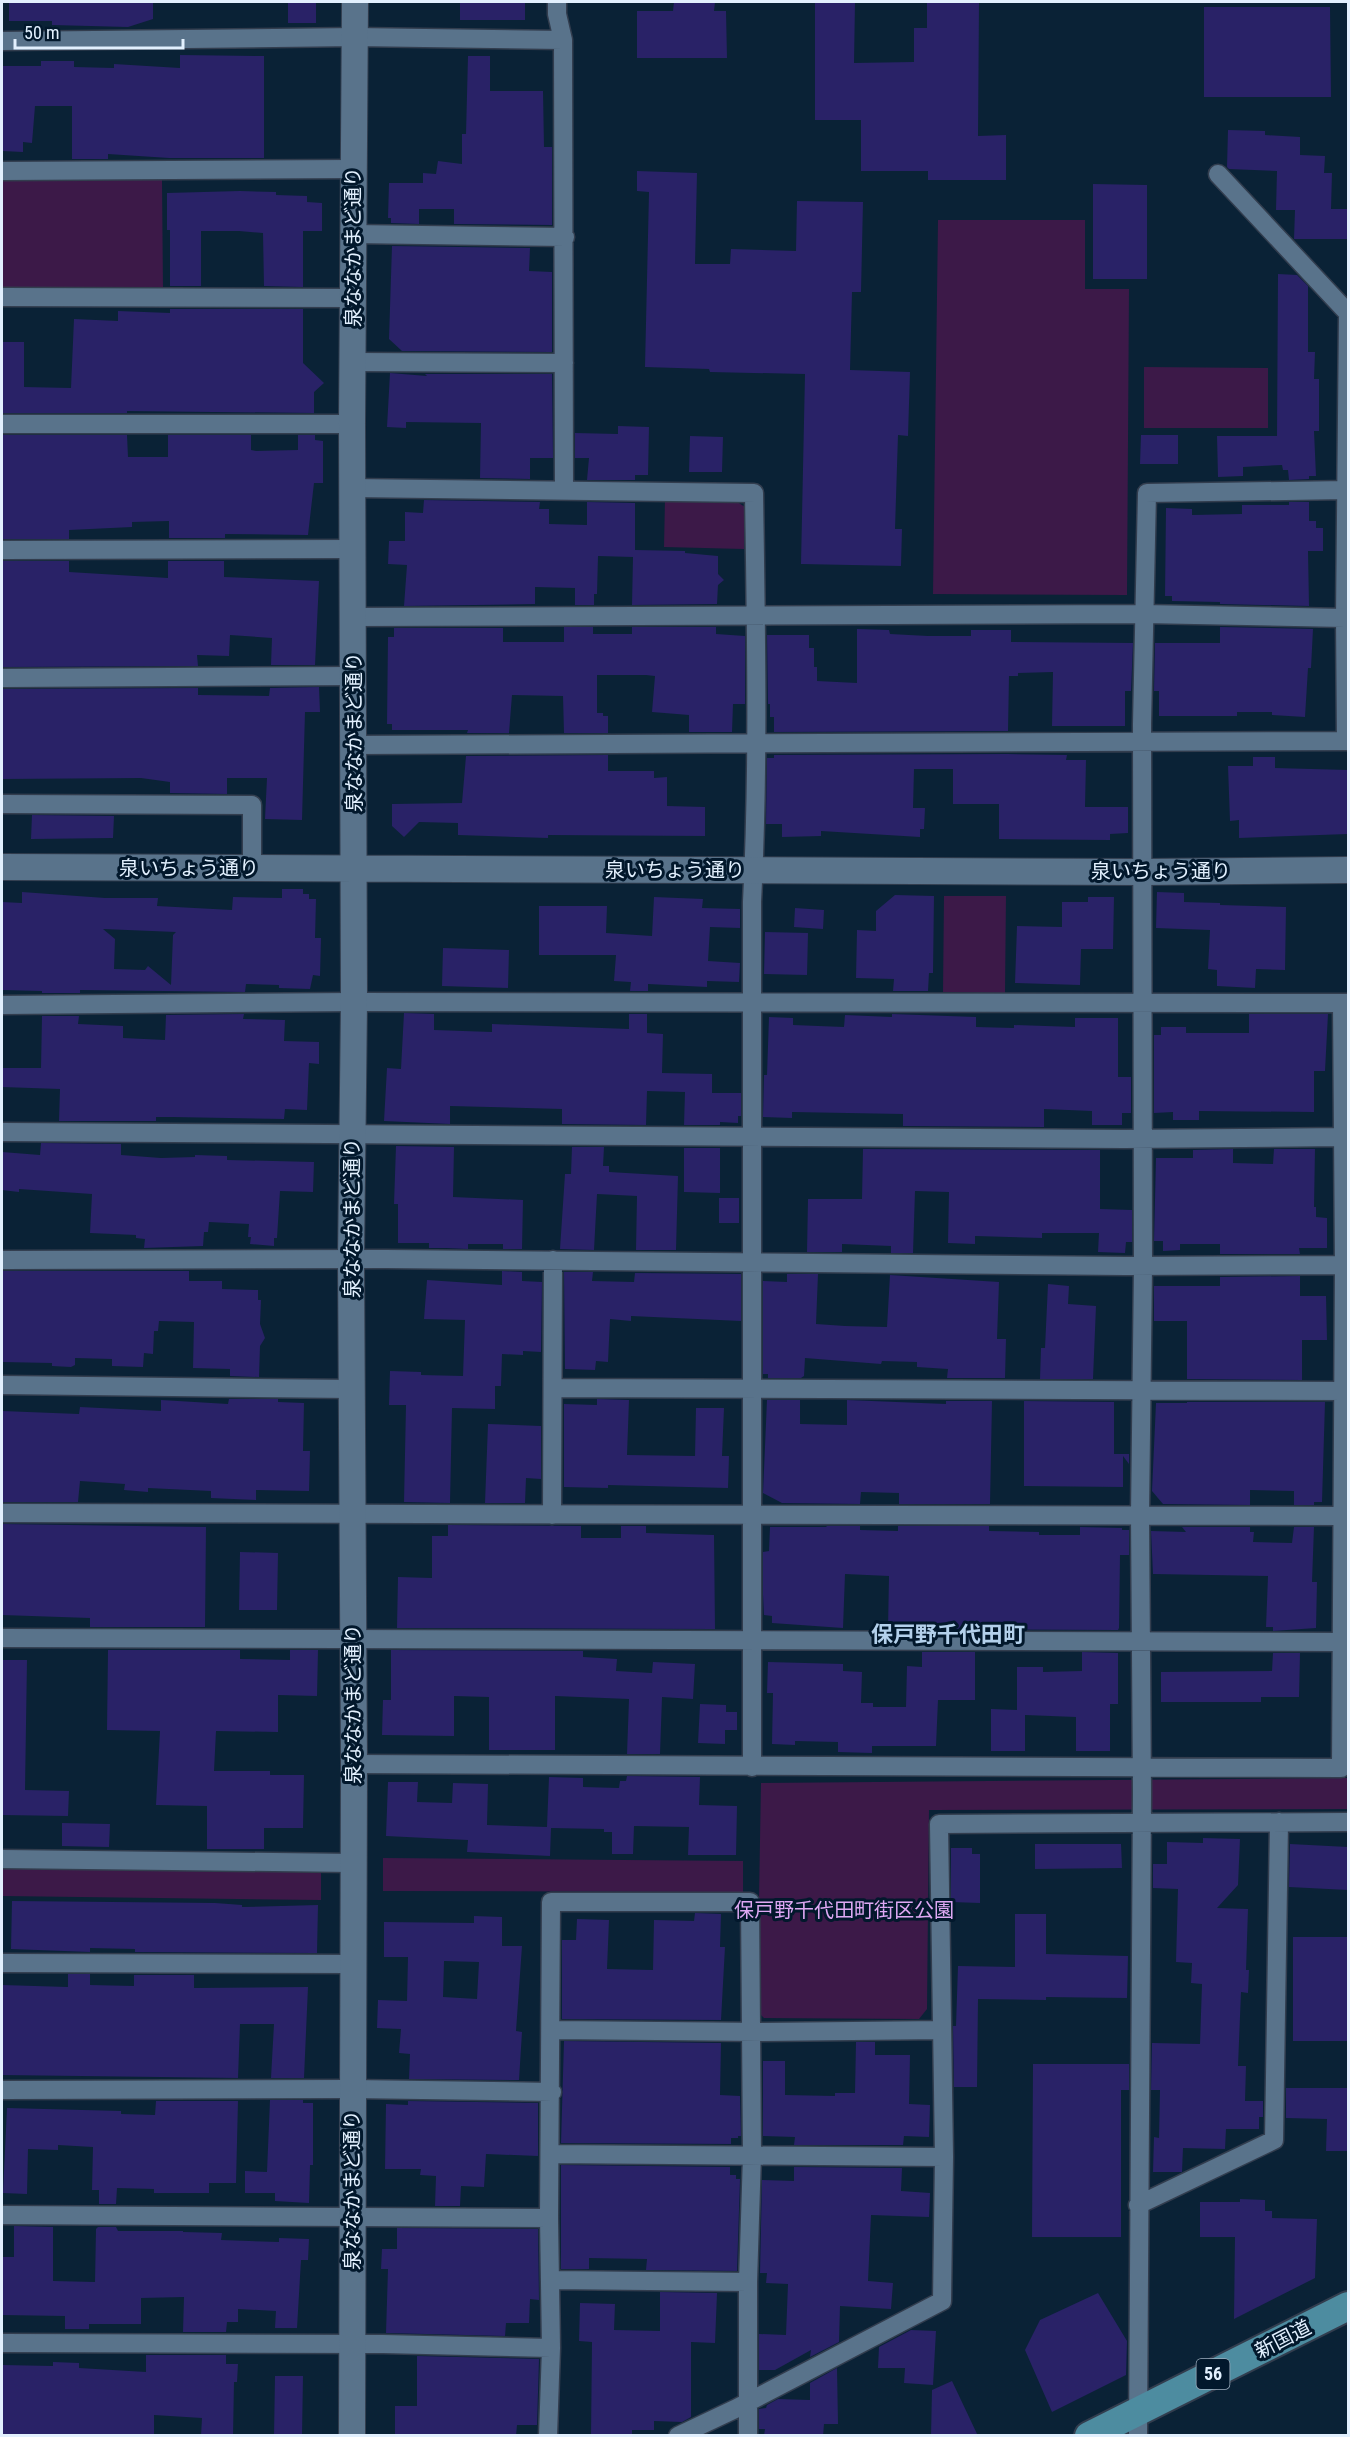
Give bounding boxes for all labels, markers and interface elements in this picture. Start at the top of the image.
scale bar [15,12,183,50]
text: 50 m [24,22,59,43]
street label: 泉ななかまど通り [341,167,365,327]
street label: 泉ななかまど通り [342,652,366,812]
street label: 泉いちょう通り [119,856,259,880]
street label: 泉いちょう通り [605,858,745,882]
street label: 泉いちょう通り [1091,859,1231,883]
street label: 泉ななかまど通り [340,1138,364,1298]
district label: 保戸野千代田町 [871,1622,1025,1647]
street label: 泉ななかまど通り [341,1624,365,1784]
park label: 保戸野千代田町街区公園 [734,1898,954,1922]
street label: 泉ななかまど通り [340,2110,364,2270]
street label: 新国道 [1251,2315,1315,2363]
road number: 56 [1196,2359,1230,2389]

